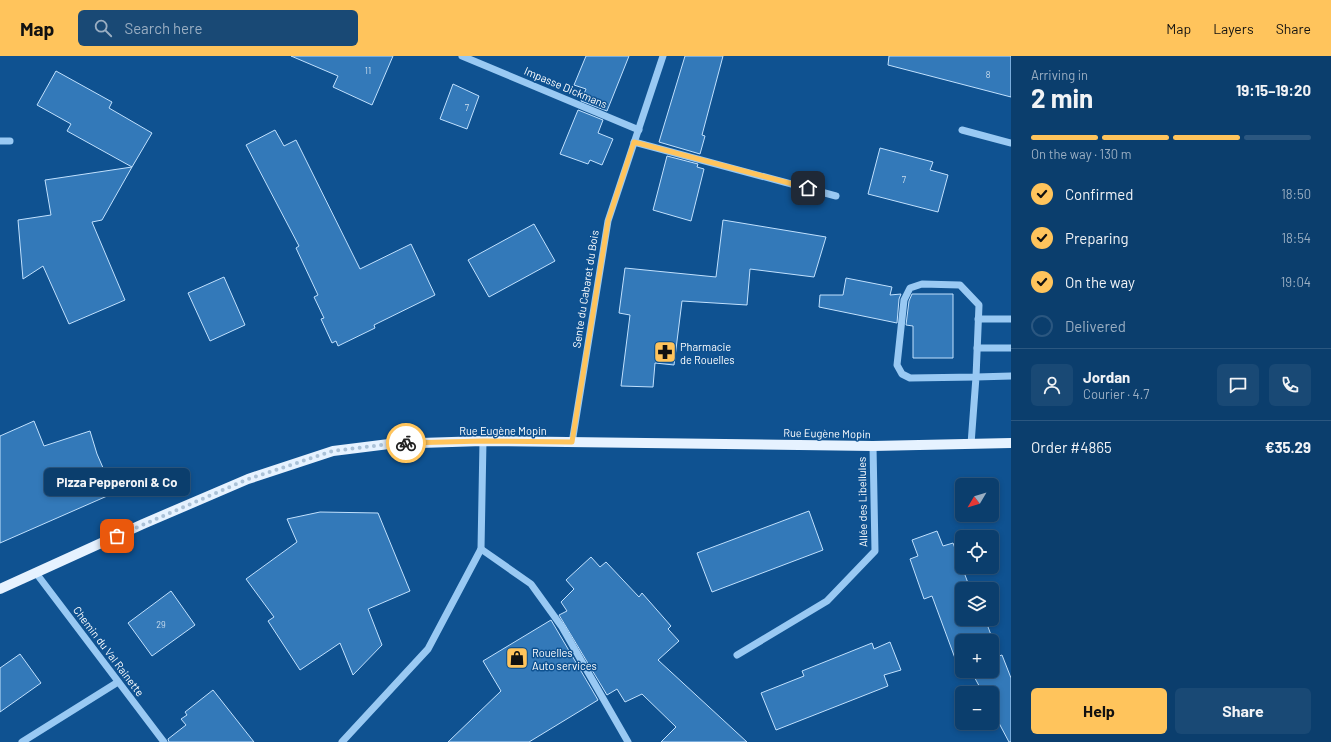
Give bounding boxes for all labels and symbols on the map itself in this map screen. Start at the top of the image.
street label: Impasse Dickmans [523,64,609,110]
house number: 11 [365,65,371,76]
house number: 8 [986,69,991,80]
house number: 7 [465,102,470,113]
pin [791,171,825,205]
house number: 7 [902,174,907,185]
street label: Sente du Cabaret du Bois [569,229,601,349]
pharmacy icon: Pharmacie de Rouelles [652,339,678,365]
place label: Pharmacie de Rouelles [680,340,735,366]
courier [386,423,426,463]
street label: Rue Eugène Mopin [459,424,547,437]
street label: Rue Eugène Mopin [783,426,871,440]
street label: Allée des Libellules [855,457,869,547]
callout: Pizza Pepperoni & Co [44,468,190,496]
north arrow [955,478,999,522]
pin [100,519,134,553]
street label: Chemin du Val Rainette [71,603,147,699]
house number: 29 [156,619,166,630]
shop icon: Rouelles Auto services [504,645,530,671]
place label: Rouelles Auto services [532,646,597,672]

